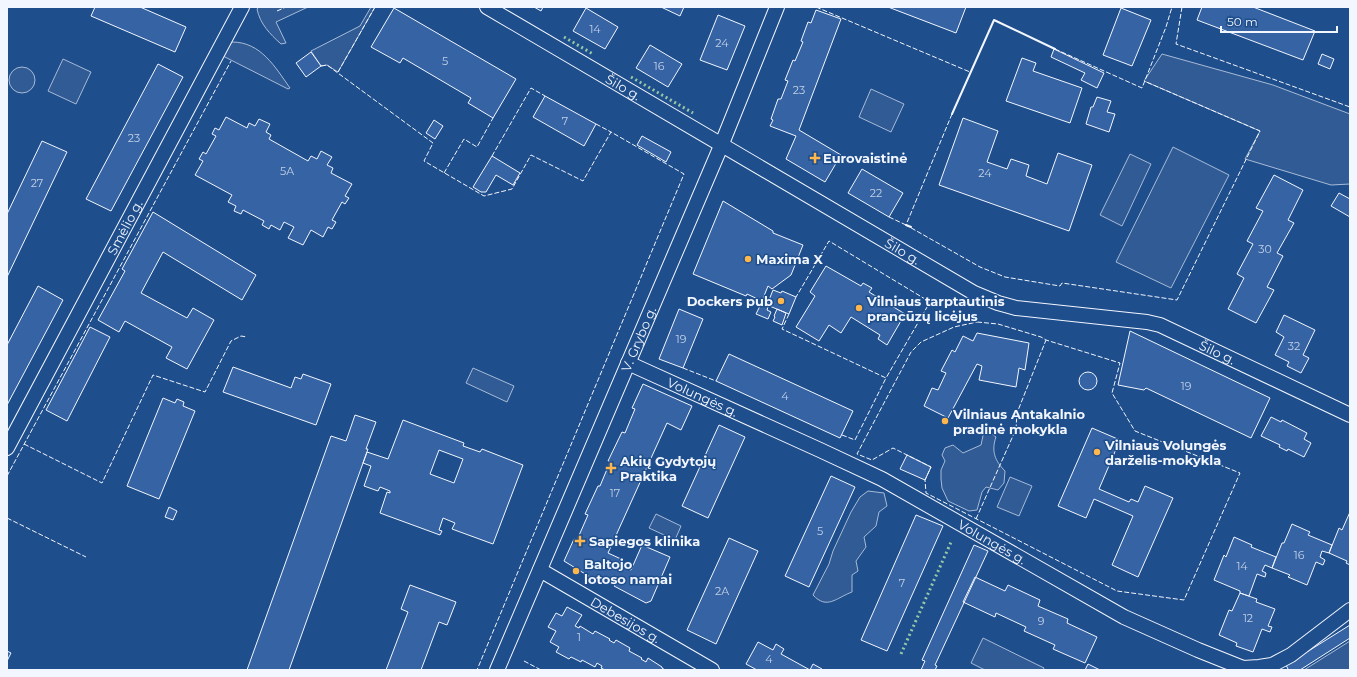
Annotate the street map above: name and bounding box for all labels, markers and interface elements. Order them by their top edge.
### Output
scale bar [1221,8,1337,34]
text: 50 m [1227,14,1258,29]
house number: 14 [589,22,601,36]
house number: 24 [715,36,729,50]
house number: 5 [442,54,448,68]
house number: 16 [654,59,665,73]
street label: Šilo g. [603,70,644,104]
house number: 23 [793,83,805,97]
house number: 7 [562,114,568,128]
house number: 23 [128,131,140,145]
place label: Eurovaistinė [823,150,908,166]
marker: Eurovaistinė [810,153,820,163]
house number: 5A [280,164,294,178]
house number: 24 [978,166,992,180]
house number: 27 [31,176,43,190]
house number: 22 [870,186,882,200]
street label: Smėlio g. [103,197,146,258]
street label: Šilo g. [882,235,923,268]
house number: 30 [1258,242,1272,256]
place label: Maxima X [756,251,823,267]
marker: Maxima X [743,254,753,264]
place label: Dockers pub [687,293,773,309]
place label: Vilniaus tarptautinis prancūzų licėjus [866,293,1005,324]
marker: Dockers pub [776,296,786,306]
marker: Vilniaus tarptautinis prancūzų licėjus [854,303,864,313]
street label: V. Grybo g. [618,304,660,374]
house number: 19 [676,332,687,346]
street label: Šilo g. [1197,337,1238,368]
house number: 32 [1288,339,1300,353]
street label: Volungės g. [665,374,741,420]
house number: 19 [1181,379,1192,393]
house number: 4 [781,389,789,403]
place label: Vilniaus Antakalnio pradinė mokykla [952,406,1085,437]
marker: Vilniaus Antakalnio pradinė mokykla [940,416,950,426]
place label: Vilniaus Volungės darželis-mokykla [1104,437,1227,468]
marker: Vilniaus Volungės darželis-mokykla [1092,447,1102,457]
place label: Akių Gydytojų Praktika [619,453,716,484]
marker: Akių Gydytojų Praktika [605,462,617,474]
house number: 17 [610,486,620,500]
street label: Volungės g. [955,516,1029,568]
house number: 5 [817,524,823,538]
place label: Sapiegos klinika [589,533,700,549]
marker: Sapiegos klinika [574,535,586,547]
house number: 16 [1294,548,1305,562]
place label: Baltojo lotoso namai [584,556,672,587]
house number: 14 [1236,559,1248,573]
marker: Baltojo lotoso namai [571,566,581,576]
house number: 7 [899,576,905,590]
house number: 2A [715,584,729,598]
street label: Debesijos g. [588,593,664,646]
house number: 12 [1243,611,1253,625]
house number: 9 [1038,614,1045,628]
house number: 1 [577,630,581,644]
house number: 4 [765,652,773,666]

